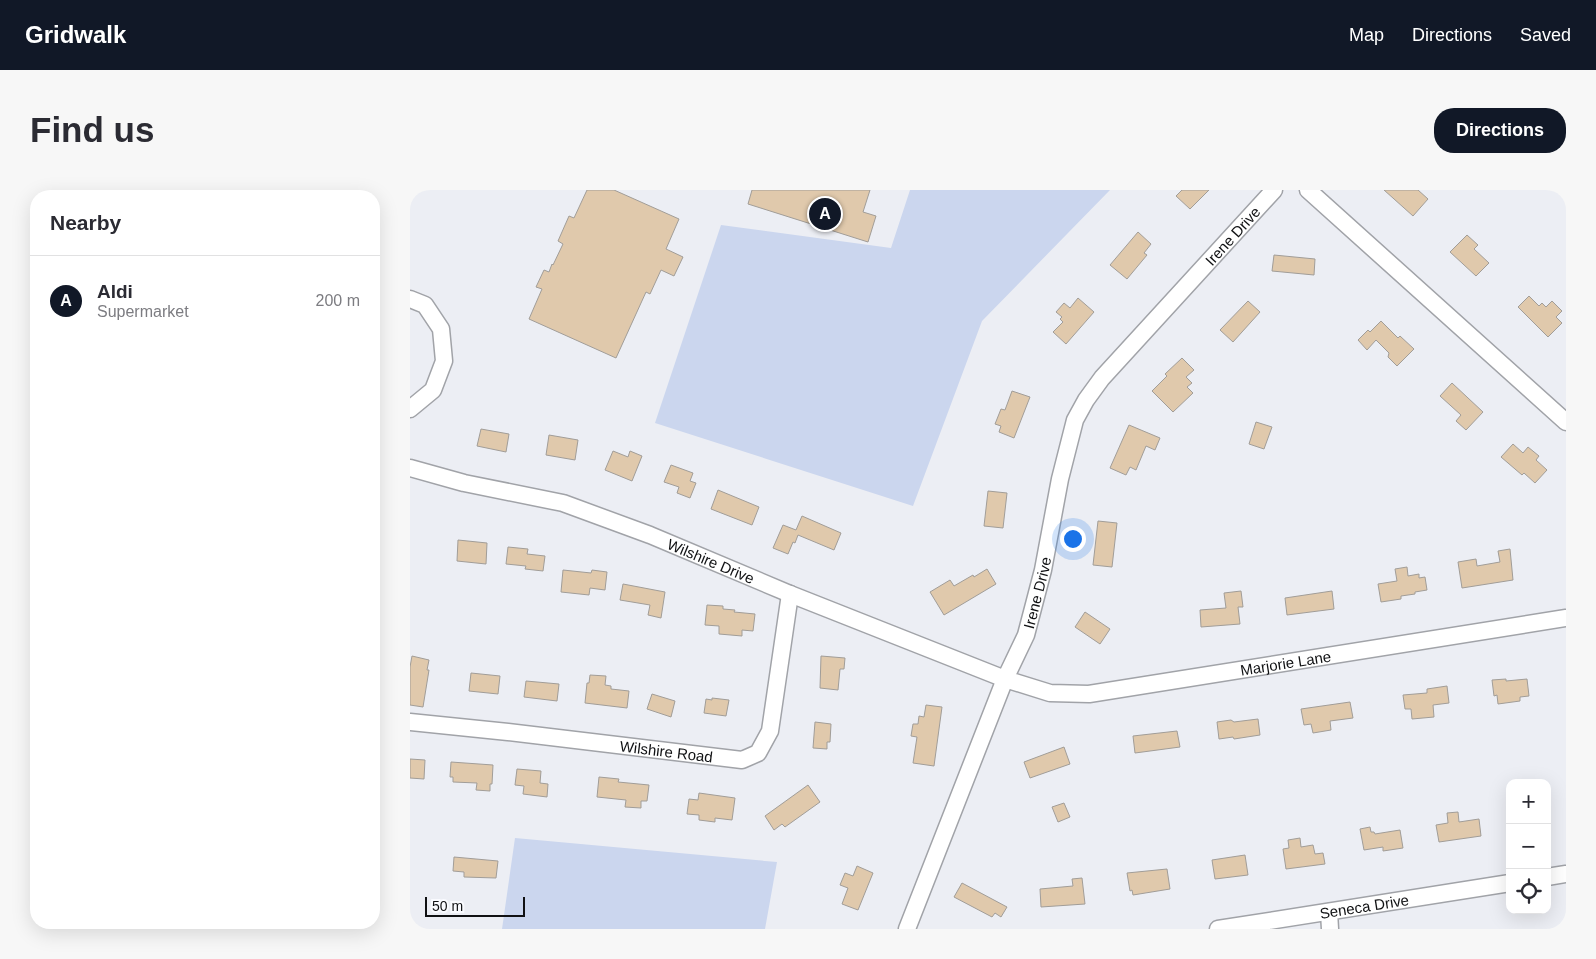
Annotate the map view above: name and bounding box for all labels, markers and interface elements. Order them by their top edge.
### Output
text: Gridwalk [25,21,126,48]
text: Map [1349,25,1384,45]
text: Directions [1412,25,1492,45]
text: Saved [1520,25,1571,45]
button: Directions [1434,108,1566,153]
text: Find us [30,110,154,149]
pin: A [809,195,841,233]
street label: Irene Drive [1201,203,1263,268]
text: Nearby [50,211,121,234]
text: Aldi [97,281,133,302]
text: A [60,292,72,309]
text: 200 m [316,292,360,309]
text: Supermarket [97,303,189,320]
your location [1060,526,1086,552]
street label: Wilshire Drive [665,535,757,587]
street label: Irene Drive [1020,555,1054,630]
street label: Marjorie Lane [1239,647,1332,678]
street label: Wilshire Road [619,737,714,765]
map controls [1506,779,1551,914]
button: + [1506,779,1551,824]
button: − [1506,824,1551,869]
button: locate [1506,869,1551,914]
street label: Seneca Drive [1318,891,1410,921]
scale bar [425,894,525,917]
text: 50 m [432,898,463,914]

